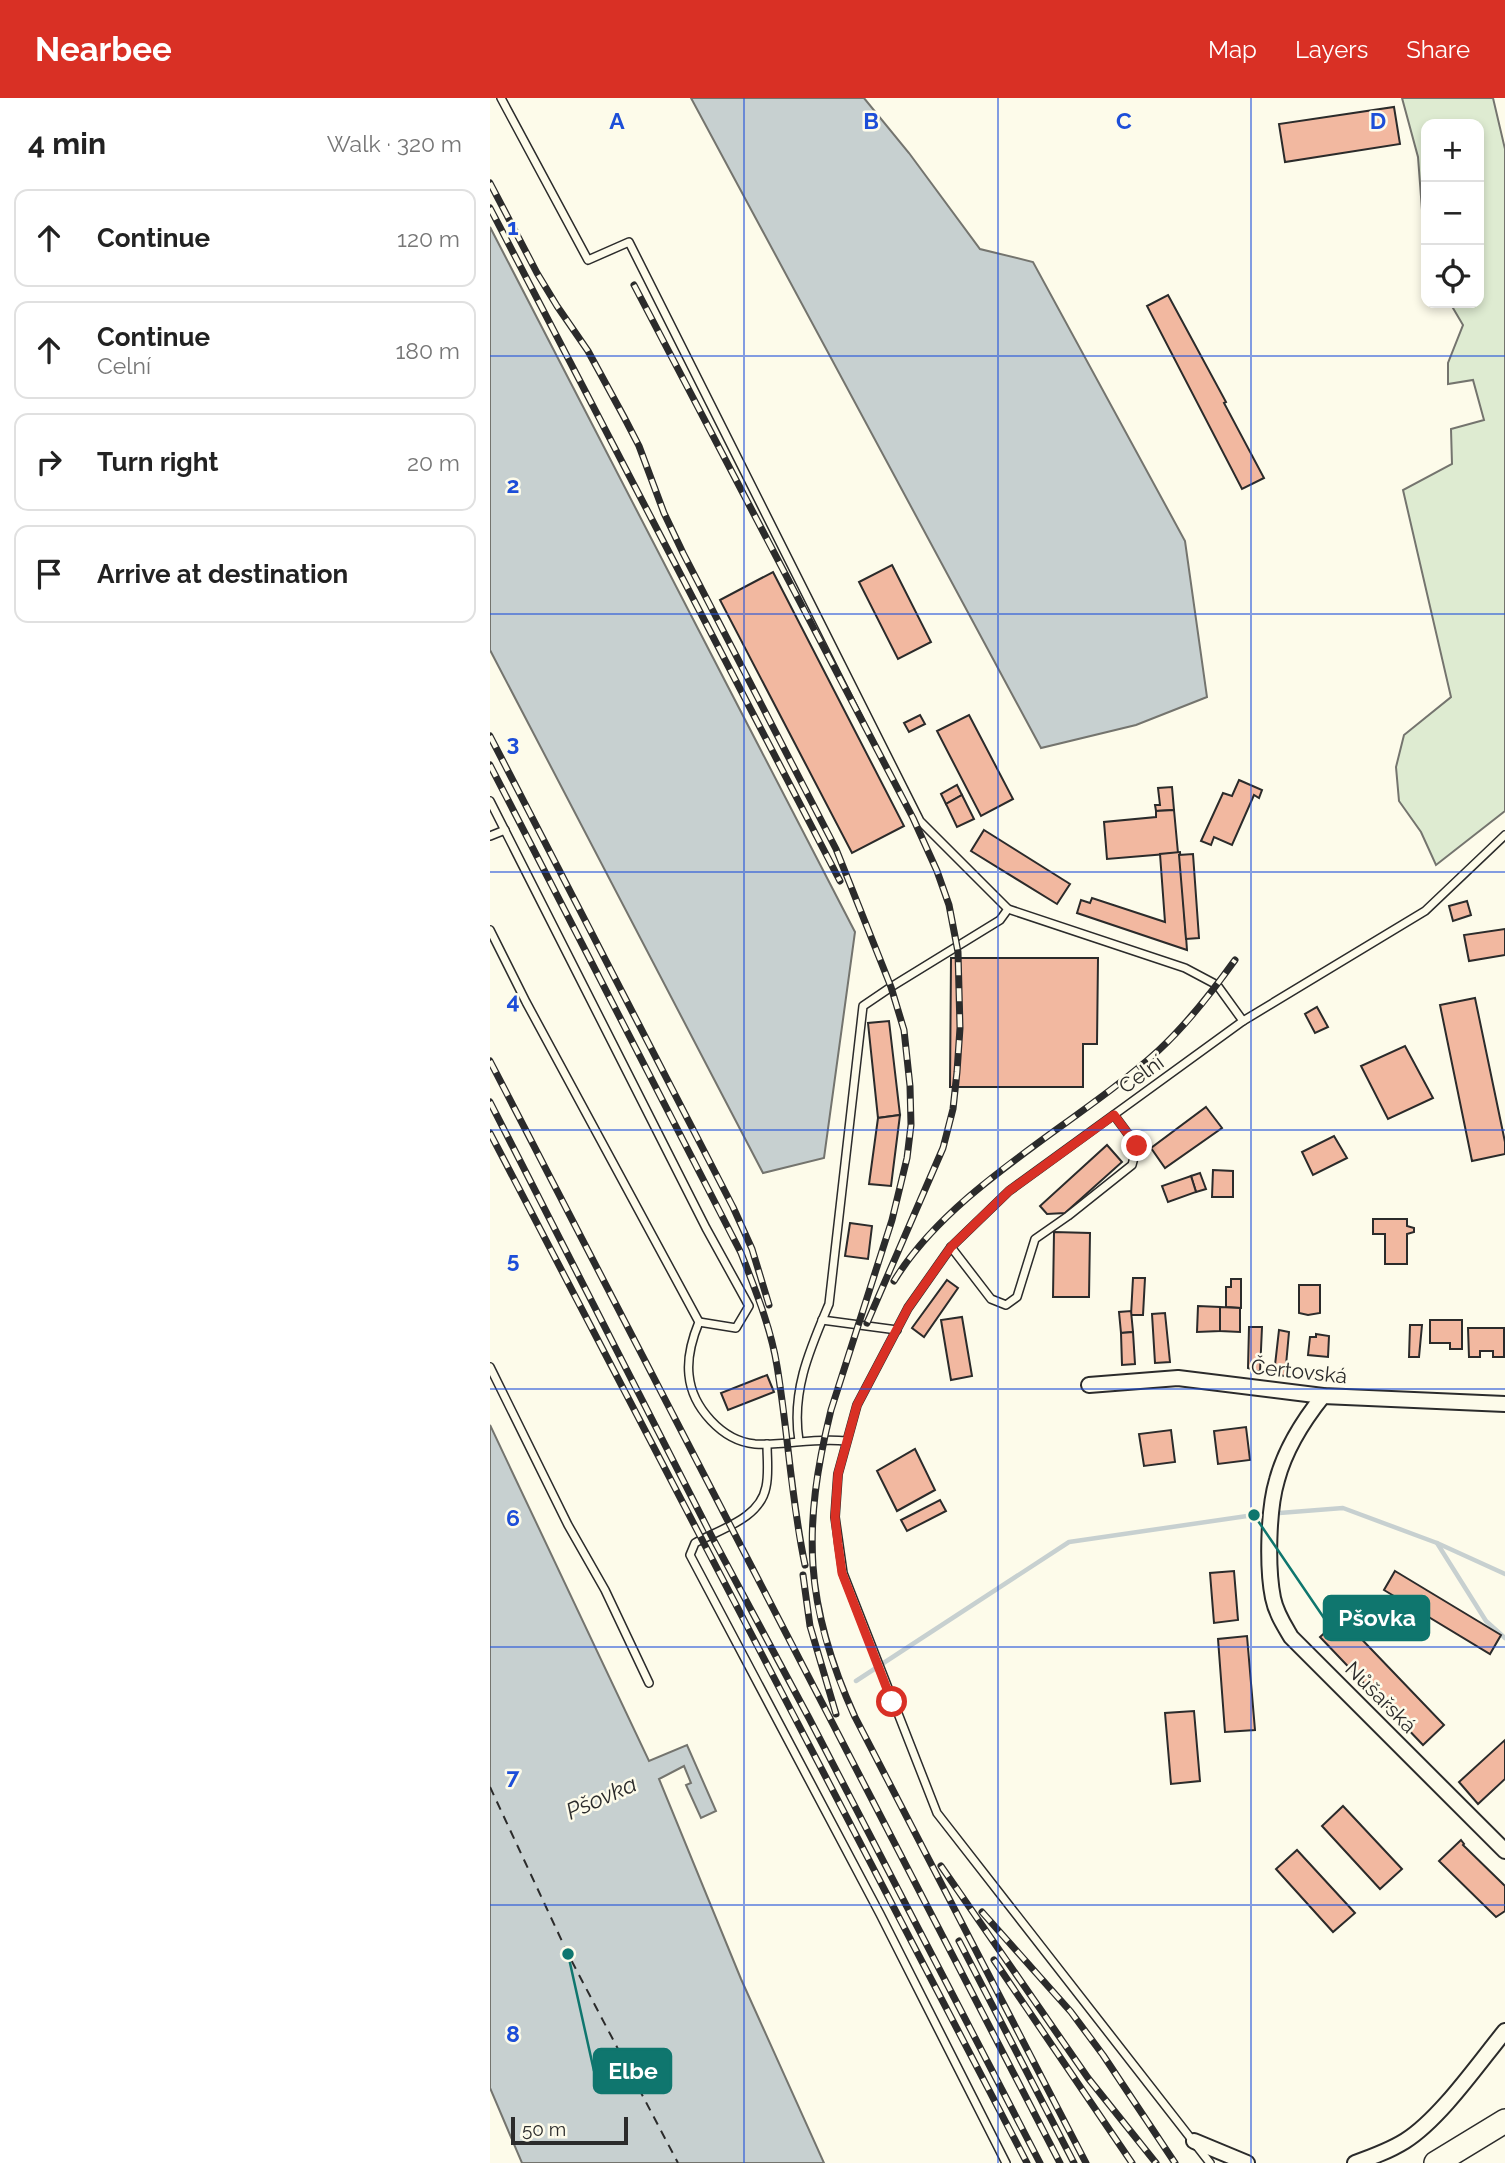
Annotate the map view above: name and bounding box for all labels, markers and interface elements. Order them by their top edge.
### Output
text: Nearbee [35,30,172,69]
text: Map [1208,35,1257,64]
text: Layers [1295,35,1368,64]
text: Share [1406,35,1470,64]
text: A [609,107,625,134]
text: B [863,107,879,134]
text: C [1116,107,1132,134]
text: D [1370,107,1386,134]
map controls [1421,119,1484,308]
button: + [1421,119,1484,182]
text: 4 min [28,126,106,161]
text: Walk · 320 m [327,130,462,157]
button: − [1421,182,1484,245]
text: 1 [507,213,519,240]
icon: ahead [30,219,68,257]
text: Continue [97,223,210,253]
text: 120 m [397,225,460,252]
button: locate [1421,245,1484,308]
text: Continue [97,322,210,352]
icon: ahead [30,331,68,369]
text: 180 m [395,337,460,364]
text: Celní [97,352,151,379]
icon: right [30,443,68,481]
text: Turn right [97,447,218,477]
text: 20 m [407,449,460,476]
text: 2 [507,471,519,498]
icon: arrive [30,555,68,593]
text: Arrive at destination [97,559,348,589]
text: 3 [507,729,519,756]
text: 4 [506,987,520,1014]
street label: Celní [1114,1049,1169,1099]
route end [1121,1130,1152,1161]
text: 5 [507,1246,520,1273]
street label: Čertovská [1250,1354,1348,1388]
text: 6 [506,1504,520,1531]
callout: Pšovka [1324,1596,1429,1640]
text: Pšovka [1338,1604,1416,1631]
street label: Nůšařská [1340,1656,1422,1738]
route start [876,1686,907,1717]
text: 7 [507,1762,520,1789]
water label: Pšovka [561,1769,641,1824]
text: 8 [506,2020,520,2047]
callout: Elbe [594,2049,671,2093]
text: Elbe [608,2057,658,2084]
scale bar [511,2114,628,2146]
text: 50 m [522,2118,566,2140]

